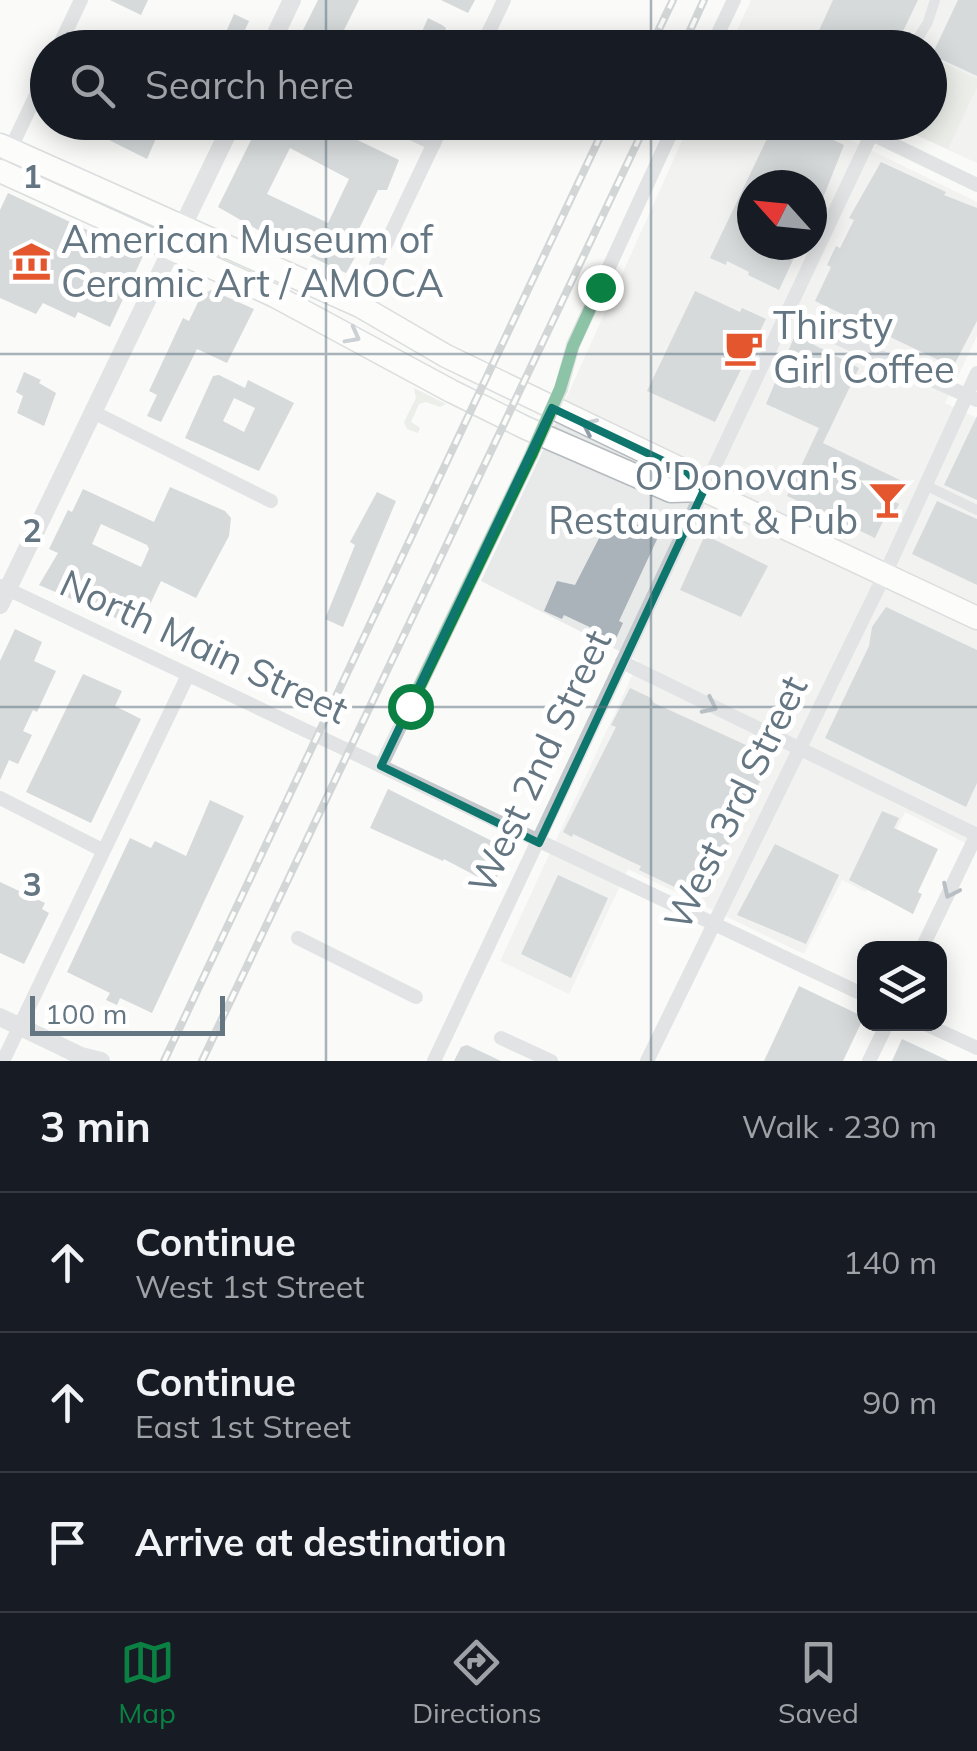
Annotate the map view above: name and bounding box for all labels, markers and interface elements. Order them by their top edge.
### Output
search box [30,30,947,140]
icon: search [65,58,120,113]
text: Search here [145,61,354,109]
text: 1 [22,156,42,196]
north arrow [737,170,827,260]
place label: American Museum of Ceramic Art / AMOCA [61,215,444,307]
museum icon: American Museum of Ceramic Art / AMOCA [10,241,52,283]
route end [578,265,624,311]
place label: Thirsty Girl Coffee [773,301,955,393]
one-way arrow [342,324,360,343]
cafe icon: Thirsty Girl Coffee [722,327,764,369]
one-way arrow [581,418,599,438]
place label: O'Donovan's Restaurant & Pub [548,452,858,544]
bar icon: O'Donovan's Restaurant & Pub [867,478,909,520]
text: 2 [22,510,42,550]
street label: North Main Street [53,558,356,734]
street label: West 2nd Street [457,622,621,901]
street label: West 3rd Street [653,668,817,937]
route start [388,684,434,730]
one-way arrow [699,694,717,713]
text: 3 [22,864,42,904]
one-way arrow [942,881,962,899]
map controls [857,941,947,1031]
button: layers [857,941,947,1031]
scale bar [30,991,225,1036]
text: 100 m [45,996,127,1031]
text: 3 min [40,1100,151,1153]
text: Walk · 230 m [742,1106,937,1146]
text: Continue [135,1218,296,1266]
icon: ahead [40,1235,95,1290]
text: 140 m [843,1242,937,1282]
text: West 1st Street [135,1266,364,1306]
text: Continue [135,1358,296,1406]
icon: ahead [40,1375,95,1430]
text: 90 m [862,1382,937,1422]
text: East 1st Street [135,1406,351,1446]
icon: arrive [40,1515,95,1570]
text: Arrive at destination [135,1518,507,1566]
tab: Map [118,1635,176,1730]
tab: Directions [412,1635,542,1730]
tab: Saved [778,1635,859,1730]

